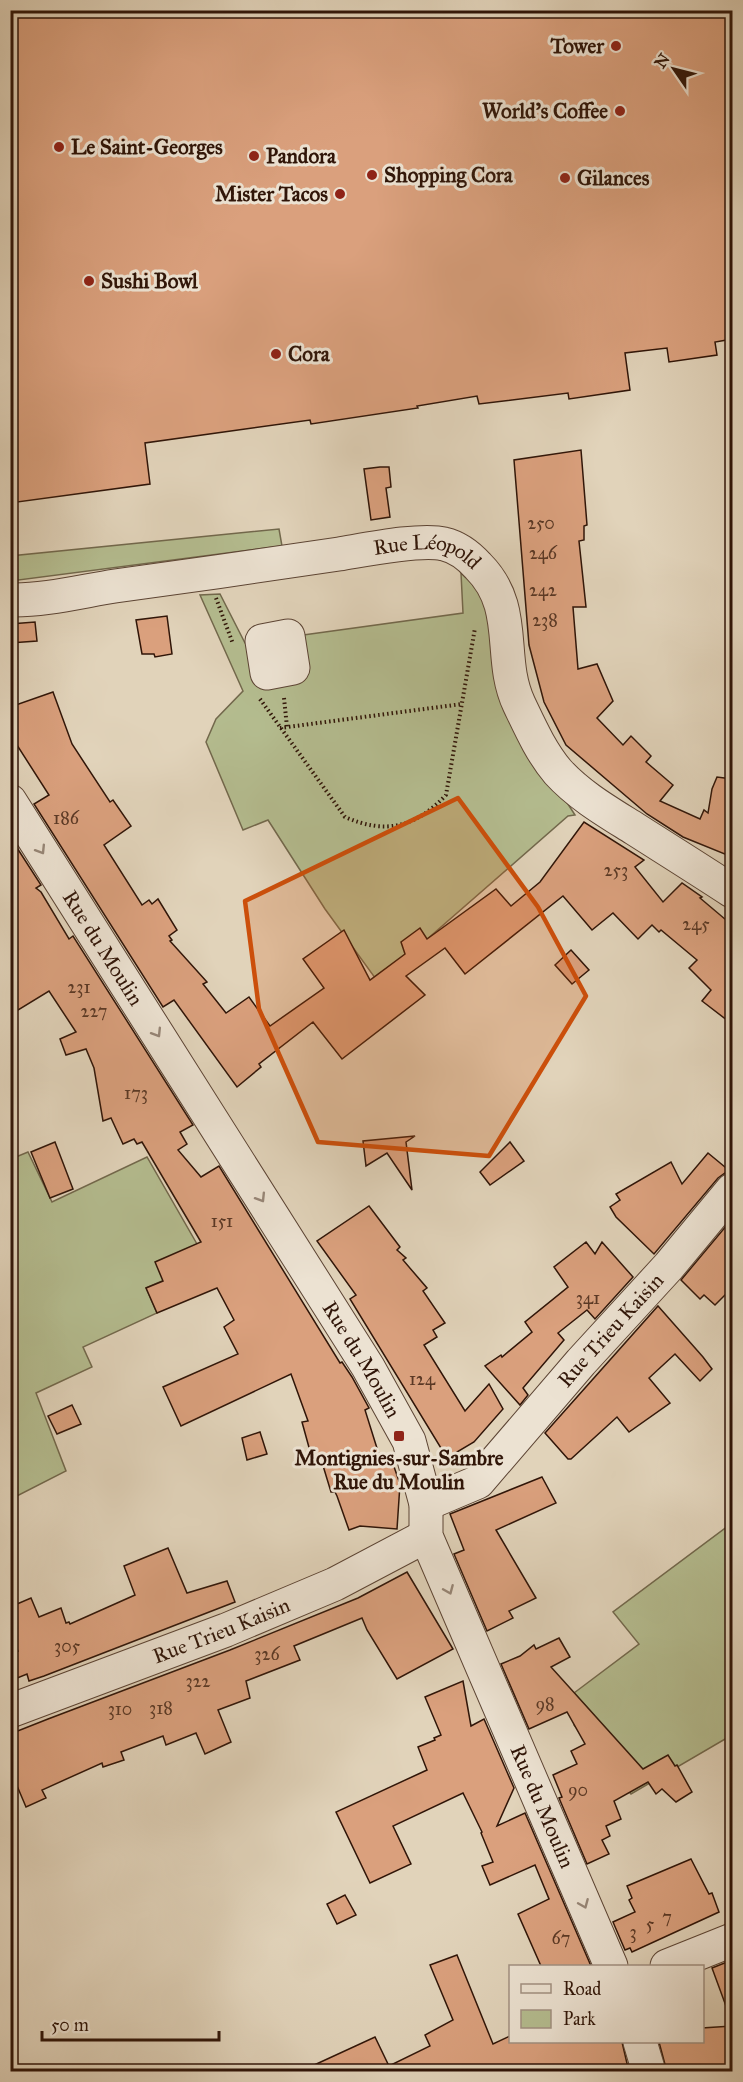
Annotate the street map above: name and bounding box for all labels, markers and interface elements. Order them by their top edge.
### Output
place label: Tower [550,33,605,59]
marker: Tower [609,39,623,53]
north arrow [644,39,704,99]
text: N [650,49,674,72]
place label: World's Coffee [482,98,608,124]
marker: World's Coffee [613,104,627,118]
place label: Le Saint-Georges [71,134,223,160]
marker: Le Saint-Georges [52,140,66,154]
place label: Pandora [266,143,337,169]
marker: Pandora [247,149,261,163]
place label: Shopping Cora [384,162,514,188]
place label: Gilances [577,165,650,191]
marker: Shopping Cora [365,168,379,182]
marker: Gilances [558,171,572,185]
place label: Mister Tacos [215,181,328,207]
marker: Mister Tacos [333,187,347,201]
place label: Sushi Bowl [101,268,199,294]
marker: Sushi Bowl [82,274,96,288]
place label: Cora [288,341,331,367]
marker: Cora [269,347,283,361]
house number: 250 [527,512,555,534]
street label: Rue Léopold [371,529,487,575]
house number: 246 [529,542,558,564]
house number: 242 [529,579,557,601]
house number: 238 [532,609,558,631]
house number: 186 [53,807,80,829]
one-way arrow [34,844,46,854]
house number: 253 [604,859,628,881]
street label: Rue du Moulin [57,886,149,1011]
house number: 245 [682,913,710,935]
house number: 231 [67,976,91,998]
house number: 227 [81,1000,107,1022]
one-way arrow [150,1026,161,1037]
house number: 173 [124,1082,148,1104]
one-way arrow [254,1191,265,1202]
house number: 151 [211,1210,233,1232]
street label: Rue Trieu Kaisin [552,1268,669,1393]
house number: 341 [576,1287,600,1309]
street label: Rue du Moulin [317,1296,407,1422]
house number: 124 [409,1368,436,1390]
marker: Montignies-sur-Sambre Rue du Moulin [392,1429,406,1443]
place label: Montignies-sur-Sambre Rue du Moulin [295,1445,504,1495]
one-way arrow [442,1583,454,1594]
street label: Rue Trieu Kaisin [149,1592,294,1669]
house number: 305 [54,1635,81,1657]
house number: 326 [254,1643,280,1665]
house number: 322 [186,1670,211,1692]
house number: 98 [535,1693,555,1715]
house number: 318 [149,1697,173,1719]
house number: 310 [108,1698,132,1720]
street label: Rue du Moulin [504,1741,580,1872]
house number: 90 [568,1779,588,1801]
one-way arrow [577,1897,589,1908]
house number: 7 [662,1906,672,1928]
house number: 5 [646,1913,655,1935]
house number: 3 [629,1921,637,1943]
house number: 67 [552,1927,570,1949]
legend [509,1965,704,2043]
text: Road [563,1978,601,2000]
scale bar [42,2004,219,2042]
text: Park [563,2008,596,2030]
text: 50 m [51,2014,89,2036]

